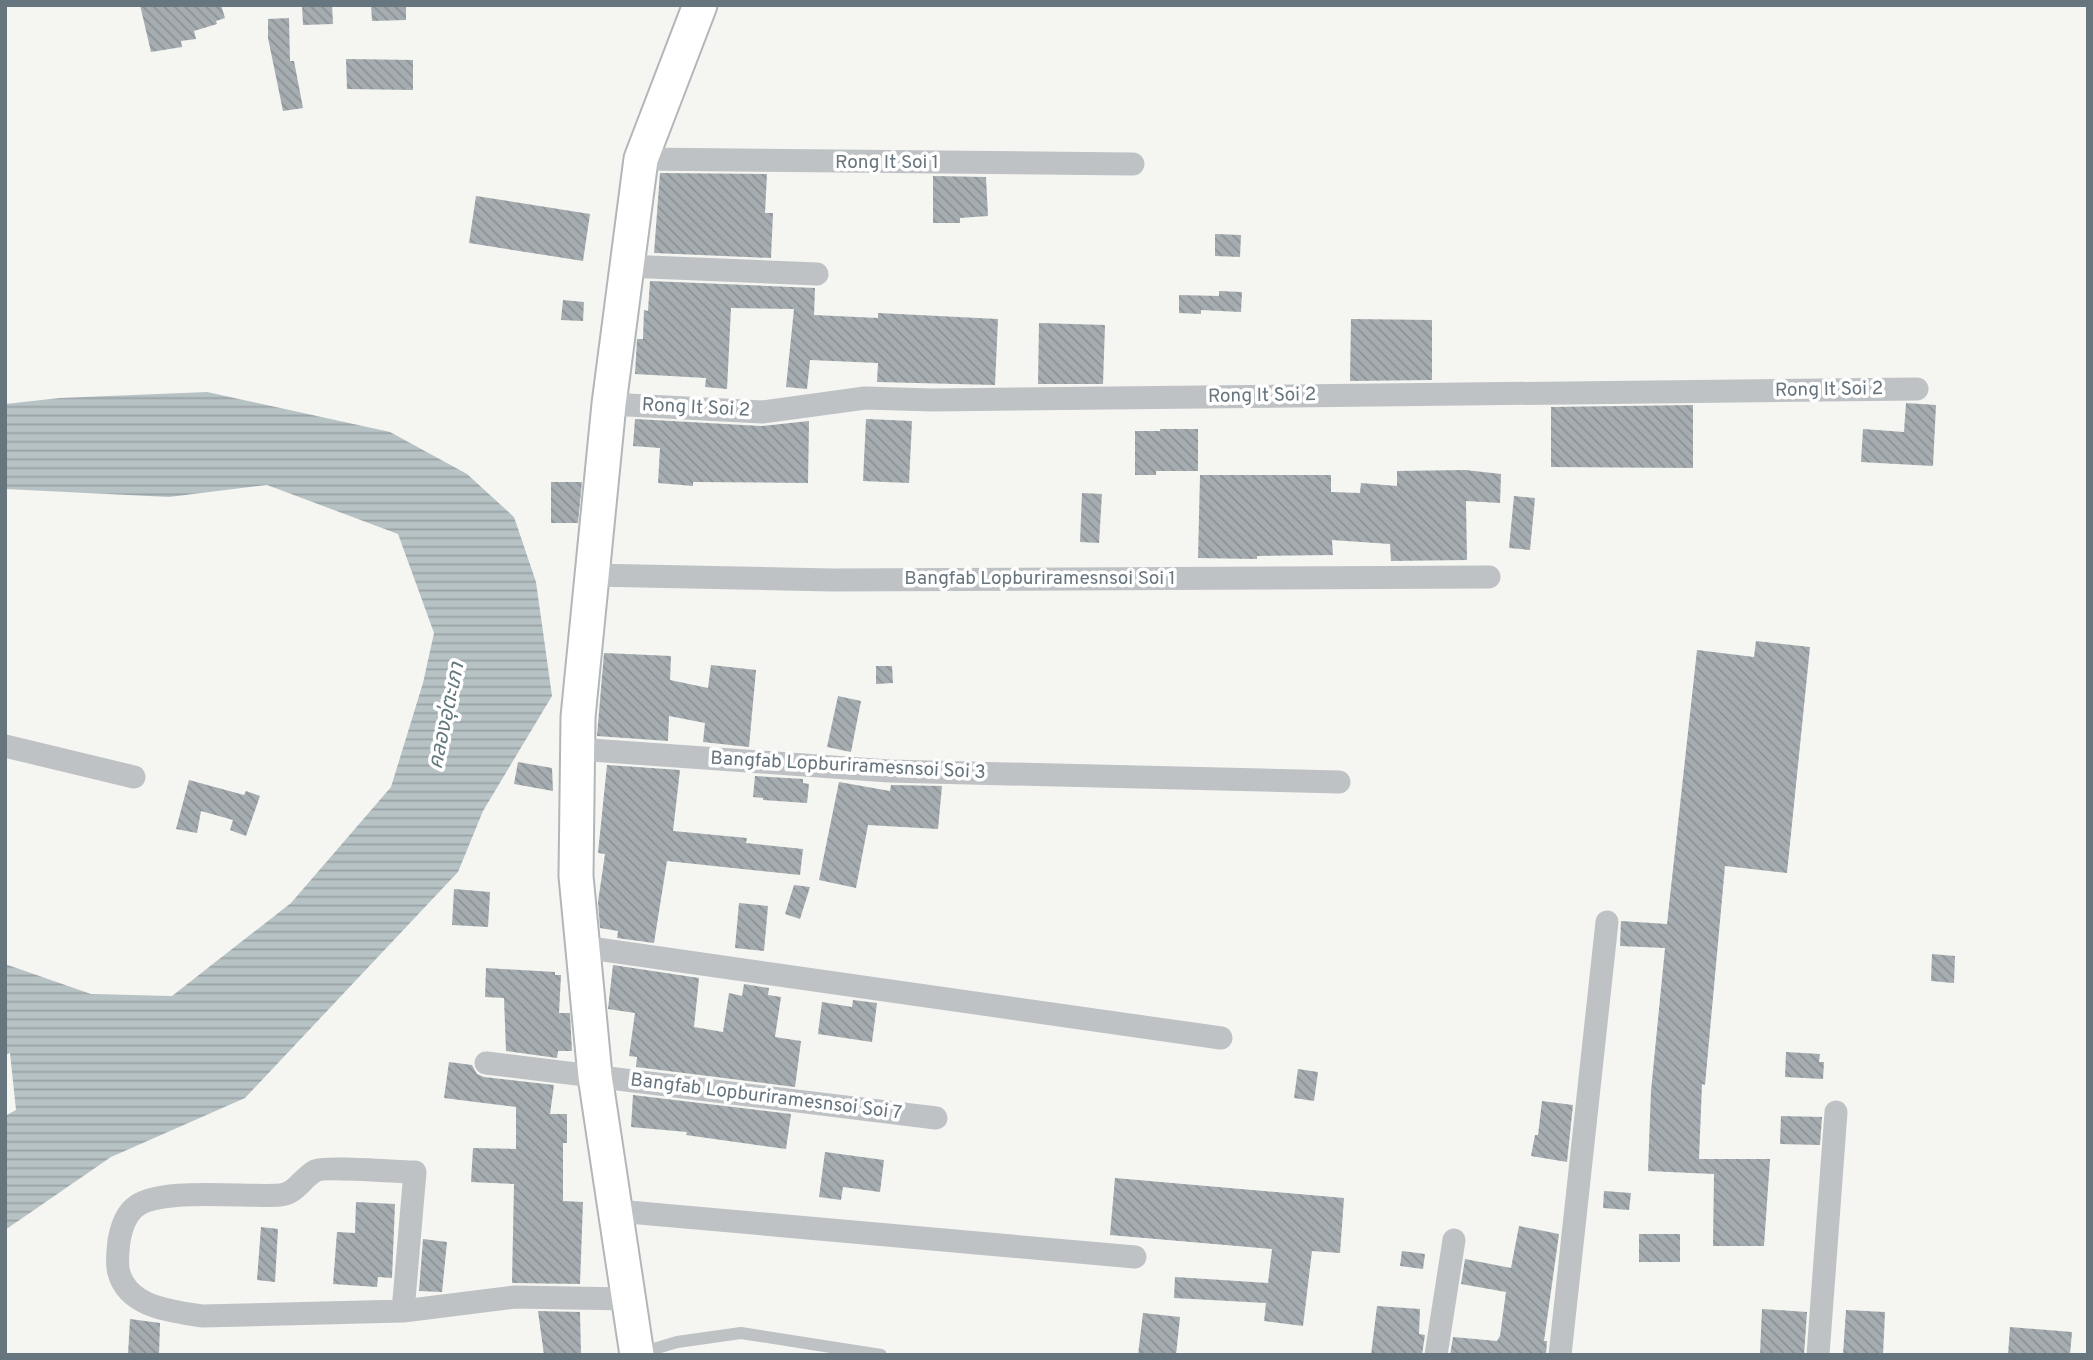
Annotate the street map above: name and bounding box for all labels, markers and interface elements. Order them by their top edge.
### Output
street label: Rong It Soi 1 [835,151,939,175]
street label: Rong It Soi 2 [1775,377,1883,403]
street label: Rong It Soi 2 [1208,383,1316,409]
street label: Rong It Soi 2 [641,393,751,423]
street label: Bangfab Lopburiramesnsoi Soi 1 [904,567,1176,591]
water label: คลองอุ่ตะเภา [423,659,472,772]
street label: Bangfab Lopburiramesnsoi Soi 3 [710,747,986,785]
street label: Bangfab Lopburiramesnsoi Soi 7 [629,1068,903,1126]

